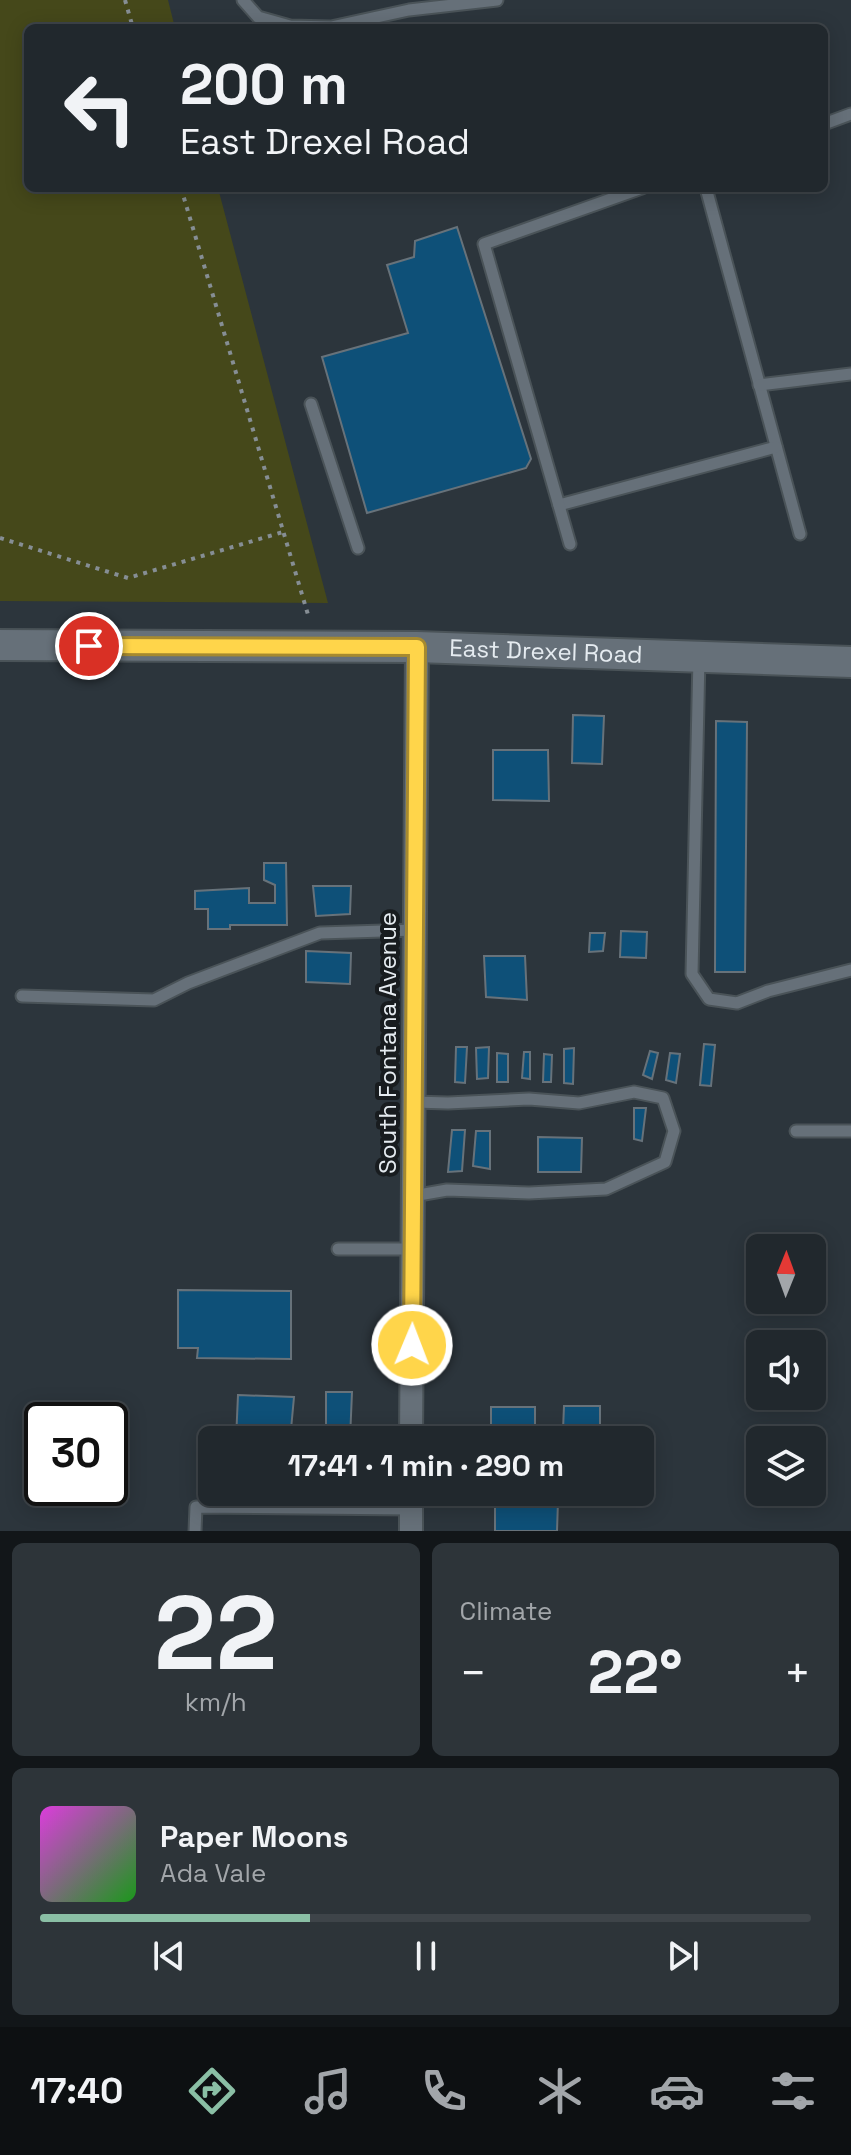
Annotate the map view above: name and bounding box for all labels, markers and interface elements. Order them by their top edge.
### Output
text: 200 m [180,49,348,120]
icon: left [48,56,152,160]
text: East Drexel Road [180,119,470,165]
pin [55,612,123,680]
icon: arrive [67,624,111,668]
street label: East Drexel Road [449,632,643,670]
street label: South Fontana Avenue [372,912,403,1174]
north arrow [746,1234,826,1314]
map controls [746,1234,826,1506]
position arrow [370,1303,454,1387]
button: sound [746,1330,826,1410]
speed limit sign: 30 [24,1402,128,1506]
button: layers [746,1426,826,1506]
text: 17:41 · 1 min · 290 m [288,1446,564,1485]
text: 22 [154,1567,278,1699]
text: Climate [460,1594,552,1628]
text: 22° [588,1634,683,1711]
text: − [460,1645,487,1701]
text: + [784,1645,811,1701]
text: km/h [185,1685,247,1719]
text: Paper Moons [160,1817,349,1856]
text: Ada Vale [160,1856,266,1890]
icon: previous [147,1934,191,1978]
icon: pause [404,1934,448,1978]
icon: next [661,1934,705,1978]
icon: directions [184,2063,240,2119]
icon: music [300,2063,356,2119]
icon: phone [416,2063,472,2119]
icon: climate [532,2063,588,2119]
icon: car [649,2063,705,2119]
icon: filters [765,2063,821,2119]
text: 17:40 [30,2068,123,2114]

